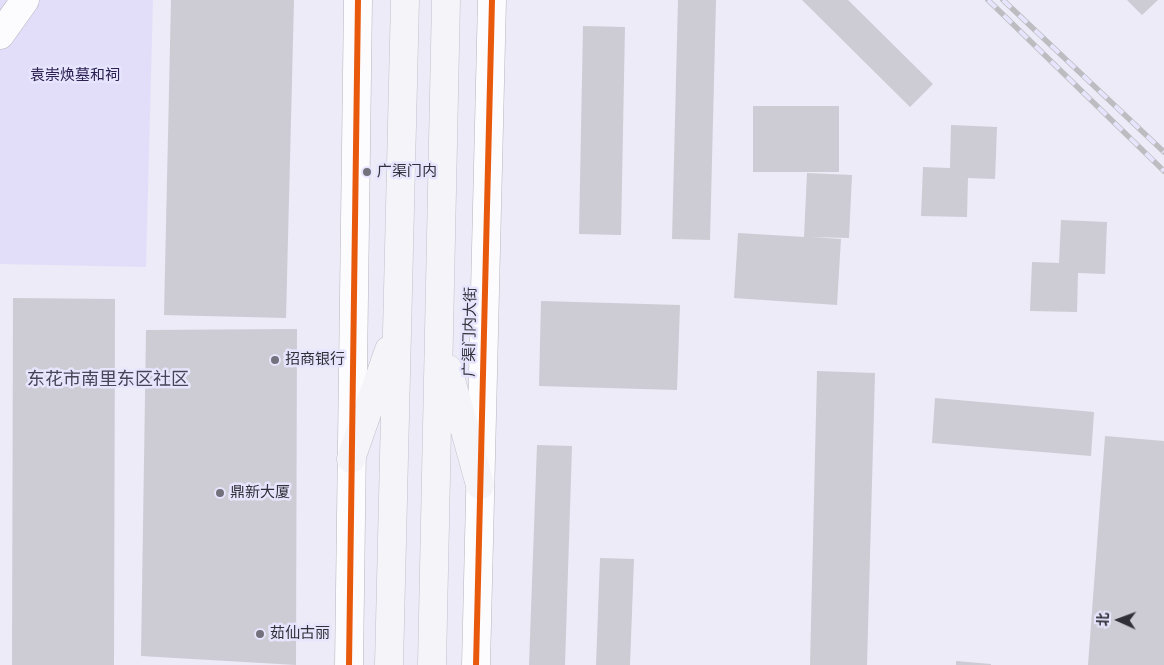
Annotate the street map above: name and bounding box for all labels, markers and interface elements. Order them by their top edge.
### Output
park label: 袁崇焕墓和祠 [30,67,120,85]
place label: 广渠门内 [377,163,437,181]
marker: 广渠门内 [361,166,373,178]
street label: 广渠门内大街 [461,287,481,377]
place label: 招商银行 [285,351,345,369]
marker: 招商银行 [269,354,281,366]
district label: 东花市南里东区社区 [27,370,189,392]
place label: 鼎新大厦 [230,484,290,502]
marker: 鼎新大厦 [214,487,226,499]
north arrow [1094,595,1144,645]
text: 北 [1094,612,1113,627]
place label: 茹仙古丽 [270,625,330,643]
marker: 茹仙古丽 [254,628,266,640]

